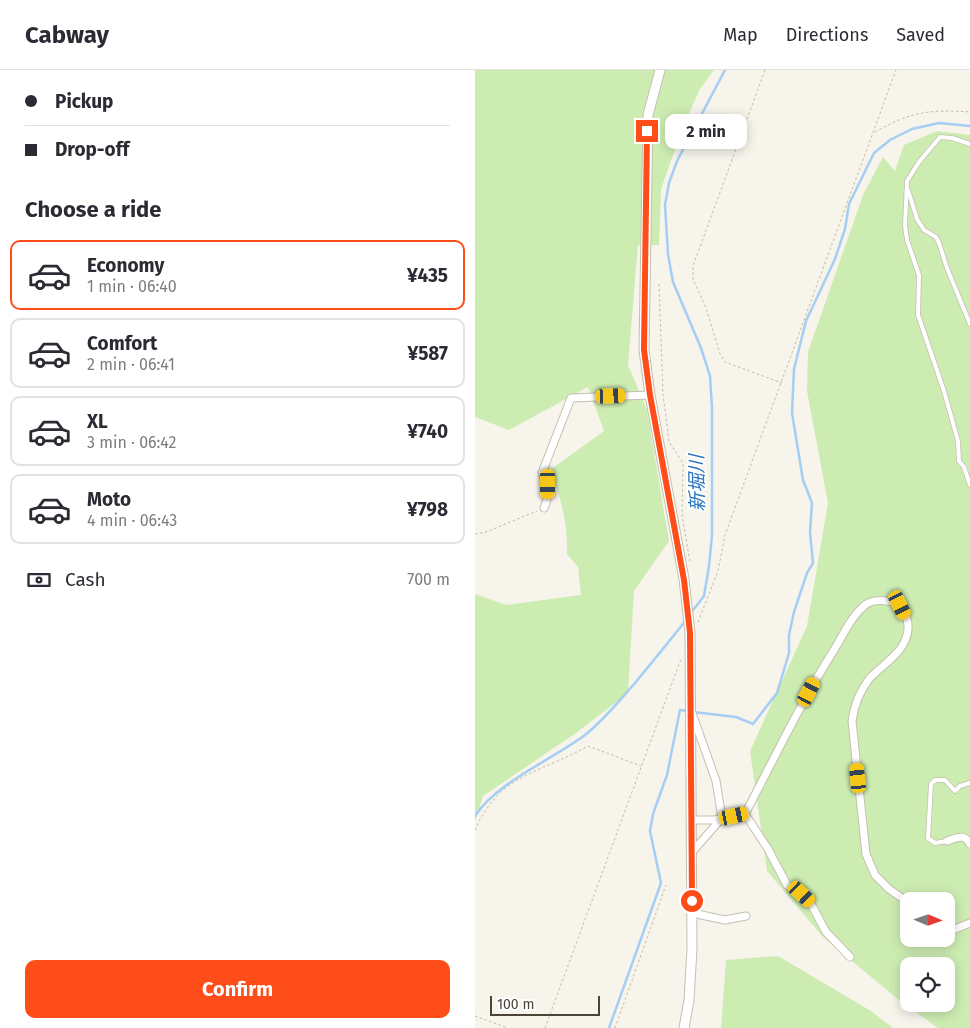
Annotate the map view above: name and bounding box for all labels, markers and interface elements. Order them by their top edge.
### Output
text: Cabway [25,21,109,49]
text: Map [723,24,758,46]
text: Directions [786,24,868,46]
text: Saved [896,24,945,46]
text: Pickup [55,90,113,113]
callout: 2 min [665,114,747,148]
route end [636,120,658,142]
text: 2 min [686,122,726,141]
text: Drop-off [55,138,129,161]
text: Choose a ride [25,196,161,223]
icon: car [27,253,72,298]
text: Economy [87,254,164,277]
text: ¥435 [407,264,448,287]
text: 1 min · 06:40 [87,277,177,296]
icon: car [27,331,72,376]
text: Comfort [87,332,157,355]
text: ¥587 [408,342,448,365]
text: 2 min · 06:41 [87,355,175,374]
car [595,388,626,404]
icon: car [27,409,72,454]
text: XL [87,410,108,433]
text: ¥740 [407,420,448,443]
text: 3 min · 06:42 [87,433,176,452]
water label: 新堀川 [685,452,709,512]
car [540,469,555,499]
icon: car [27,487,72,532]
text: Moto [87,488,131,511]
text: ¥798 [407,498,448,521]
text: 4 min · 06:43 [87,511,177,530]
icon: cash [25,566,53,594]
text: Cash [65,568,106,591]
text: 700 m [407,570,450,589]
car [886,588,913,622]
car [795,675,822,709]
car [848,762,867,794]
car [717,806,750,826]
car [785,878,818,910]
route start [681,890,703,912]
north arrow [900,892,955,948]
map controls [900,892,955,1012]
button: locate [900,957,955,1012]
button: Confirm [25,960,450,1018]
scale bar [490,993,600,1016]
text: 100 m [497,996,534,1013]

